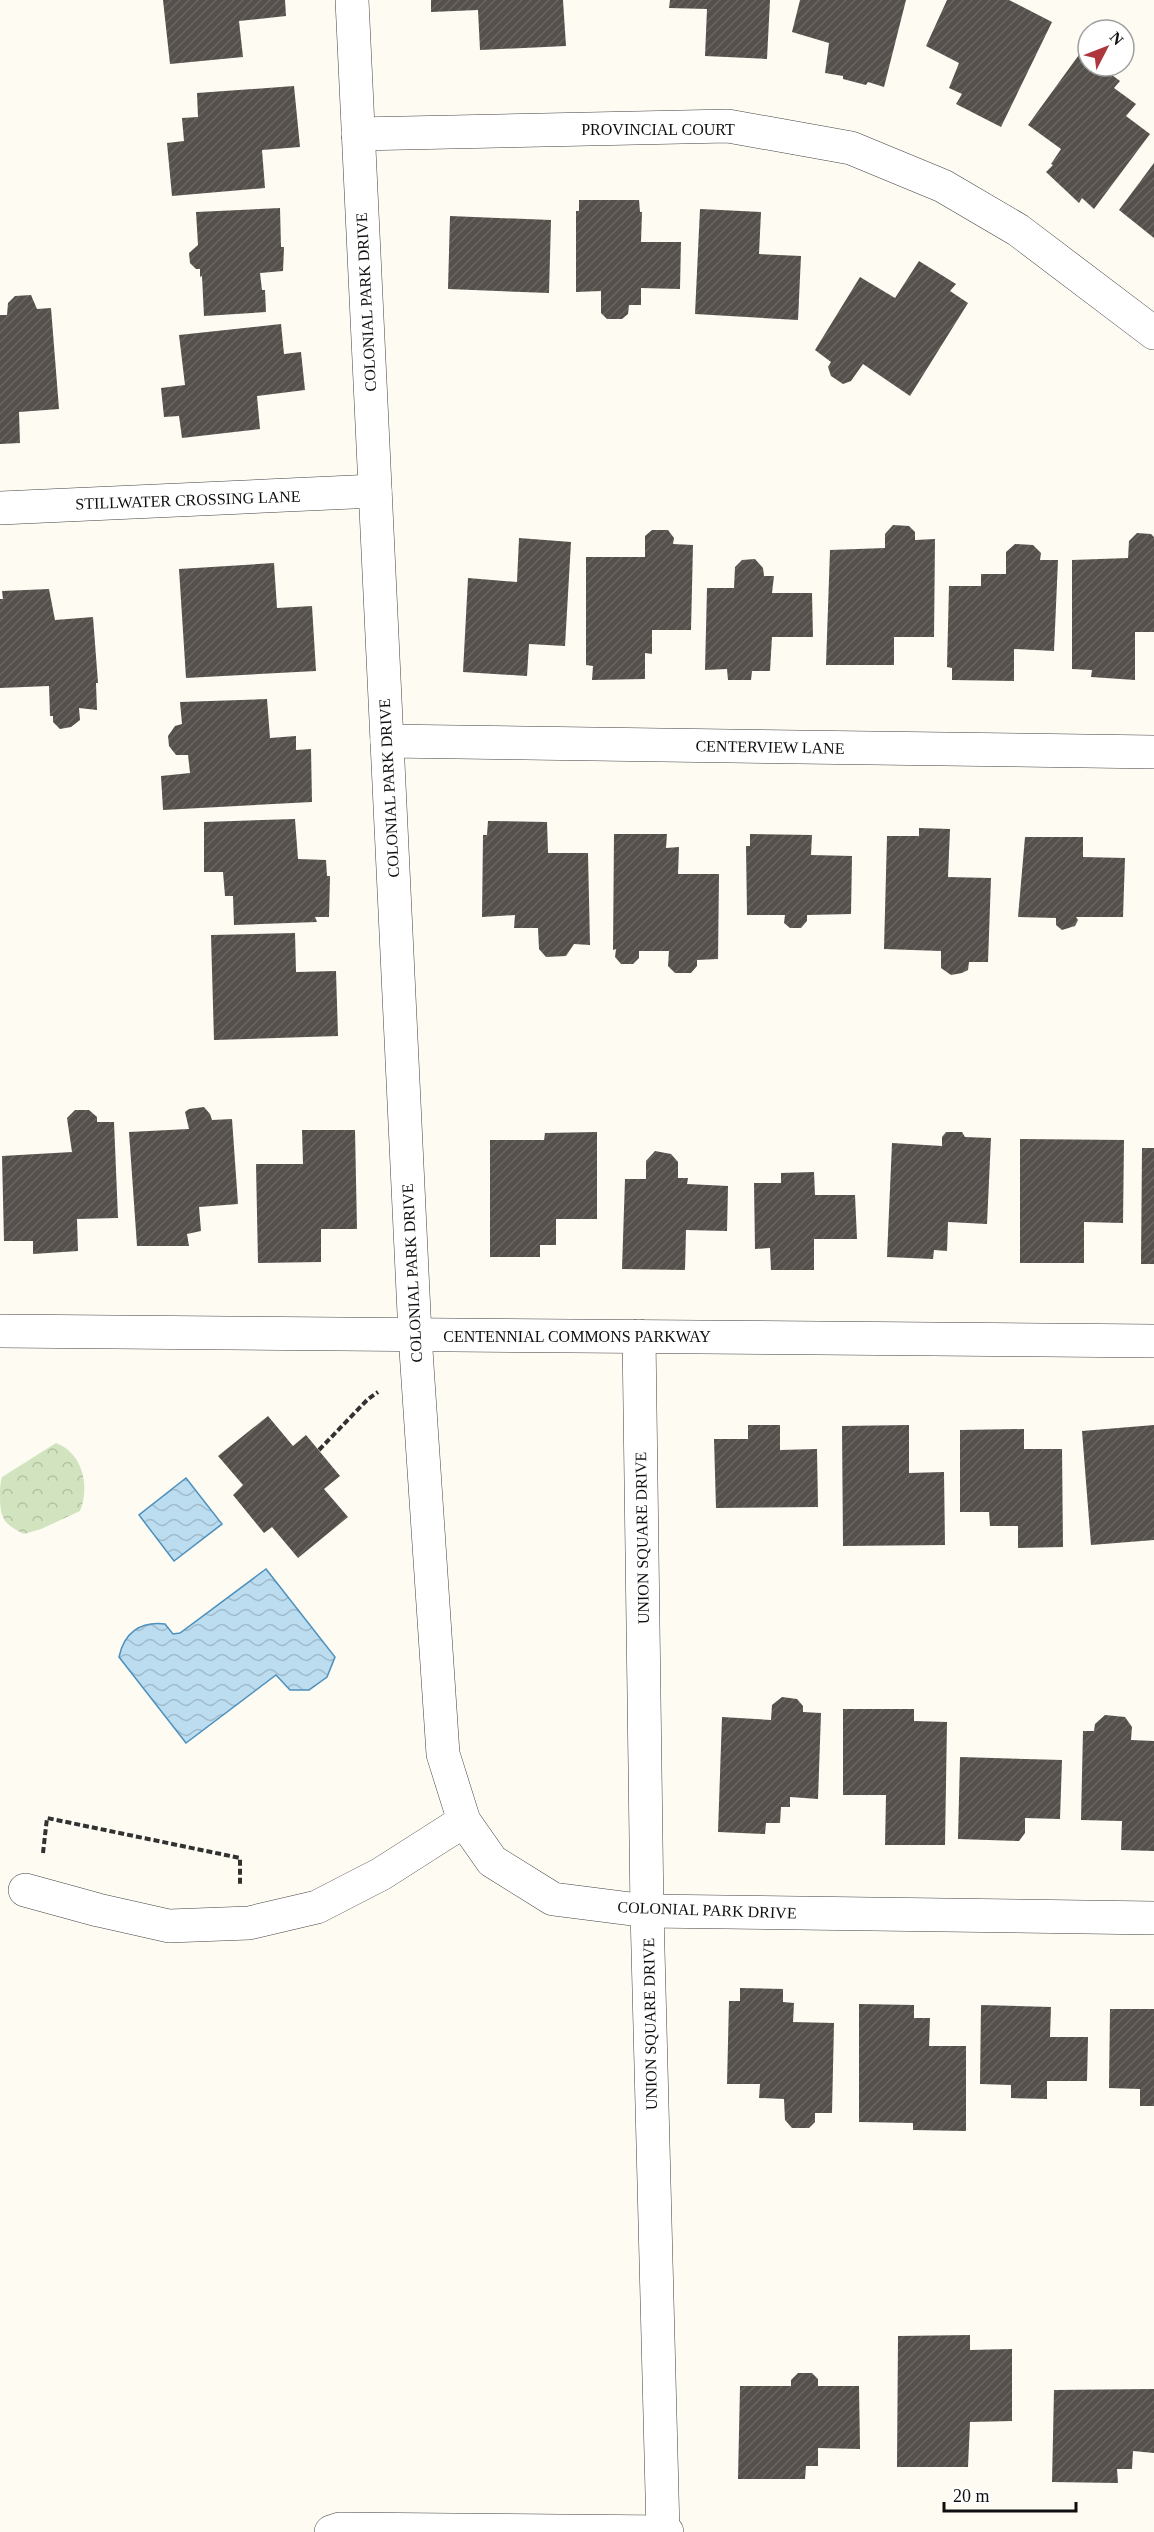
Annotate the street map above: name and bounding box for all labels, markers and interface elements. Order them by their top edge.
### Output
north arrow [1076,18,1136,78]
text: N [1107,28,1127,49]
street label: PROVINCIAL COURT [581,121,735,138]
street label: COLONIAL PARK DRIVE [353,212,379,392]
street label: STILLWATER CROSSING LANE [75,488,301,512]
street label: COLONIAL PARK DRIVE [376,698,402,878]
street label: CENTERVIEW LANE [695,737,845,757]
street label: COLONIAL PARK DRIVE [399,1183,425,1363]
street label: CENTENNIAL COMMONS PARKWAY [443,1328,711,1345]
street label: UNION SQUARE DRIVE [632,1452,652,1624]
street label: COLONIAL PARK DRIVE [617,1898,797,1922]
street label: UNION SQUARE DRIVE [640,1938,660,2110]
scale bar [944,2475,1076,2513]
text: 20 m [953,2486,990,2506]

